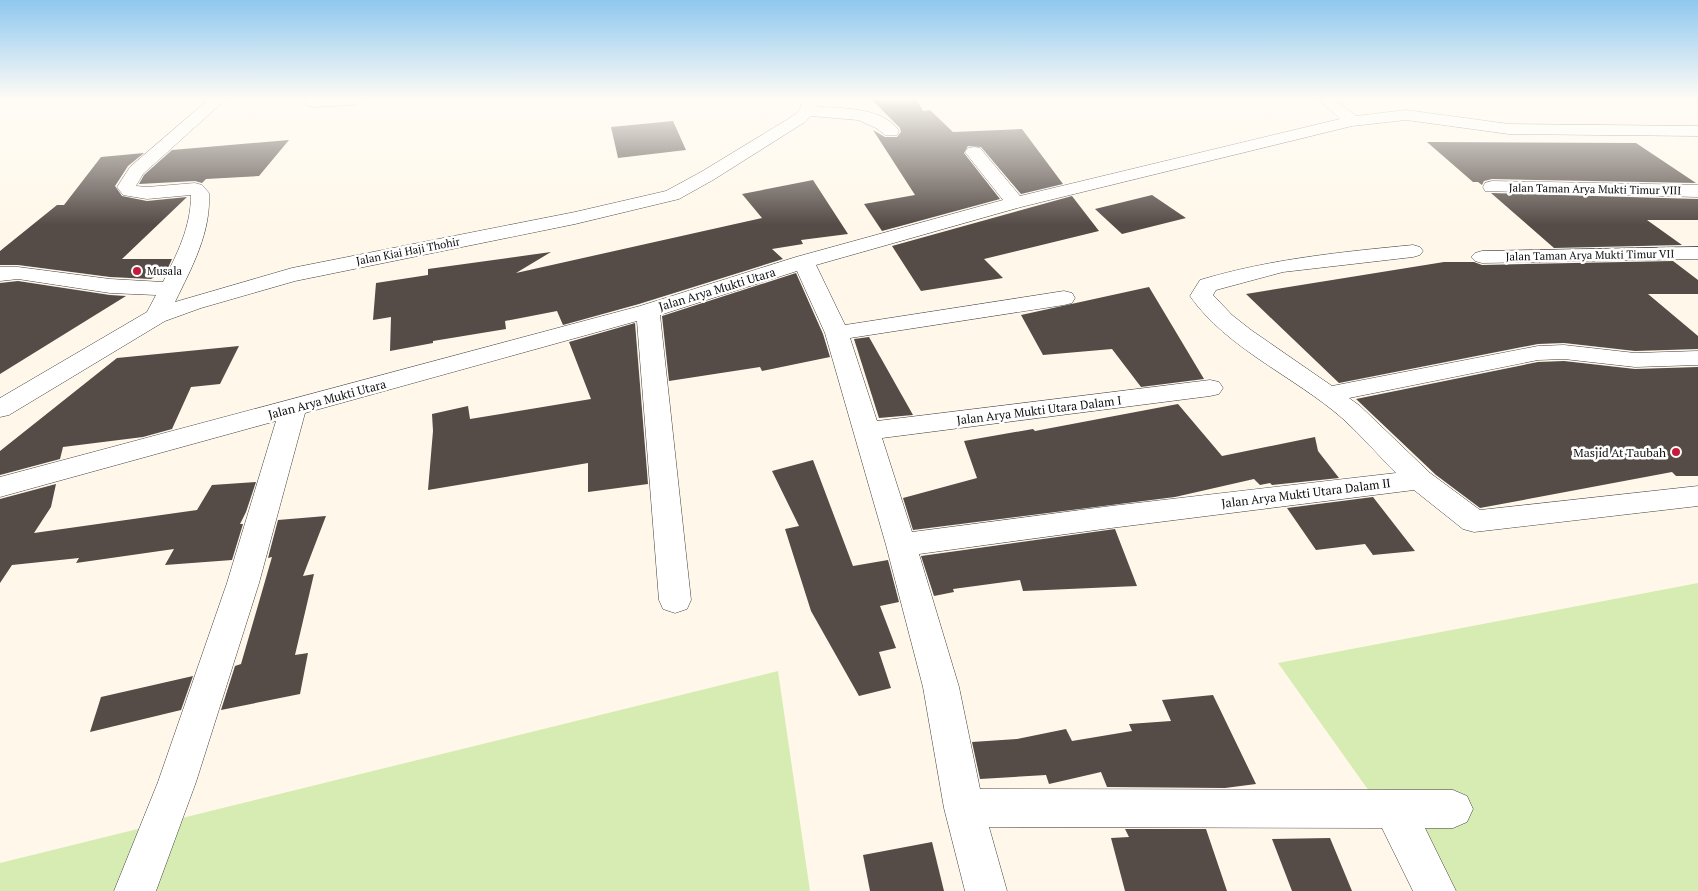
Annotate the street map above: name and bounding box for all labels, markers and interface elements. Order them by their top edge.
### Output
street label: Jalan Taman Arya Mukti Timur VIII [1509,180,1681,198]
street label: Jalan Kiai Haji Thohir [355,234,462,268]
street label: Jalan Taman Arya Mukti Timur VII [1506,247,1675,263]
place label: Musala [147,264,182,278]
street label: Jalan Arya Mukti Utara [657,264,777,314]
marker: Musala [131,265,143,277]
street label: Jalan Arya Mukti Utara [266,376,388,422]
street label: Jalan Arya Mukti Utara Dalam I [956,392,1122,428]
place label: Masjid At Taubah [1573,445,1666,460]
marker: Masjid At Taubah [1670,446,1682,458]
street label: Jalan Arya Mukti Utara Dalam II [1221,475,1391,511]

